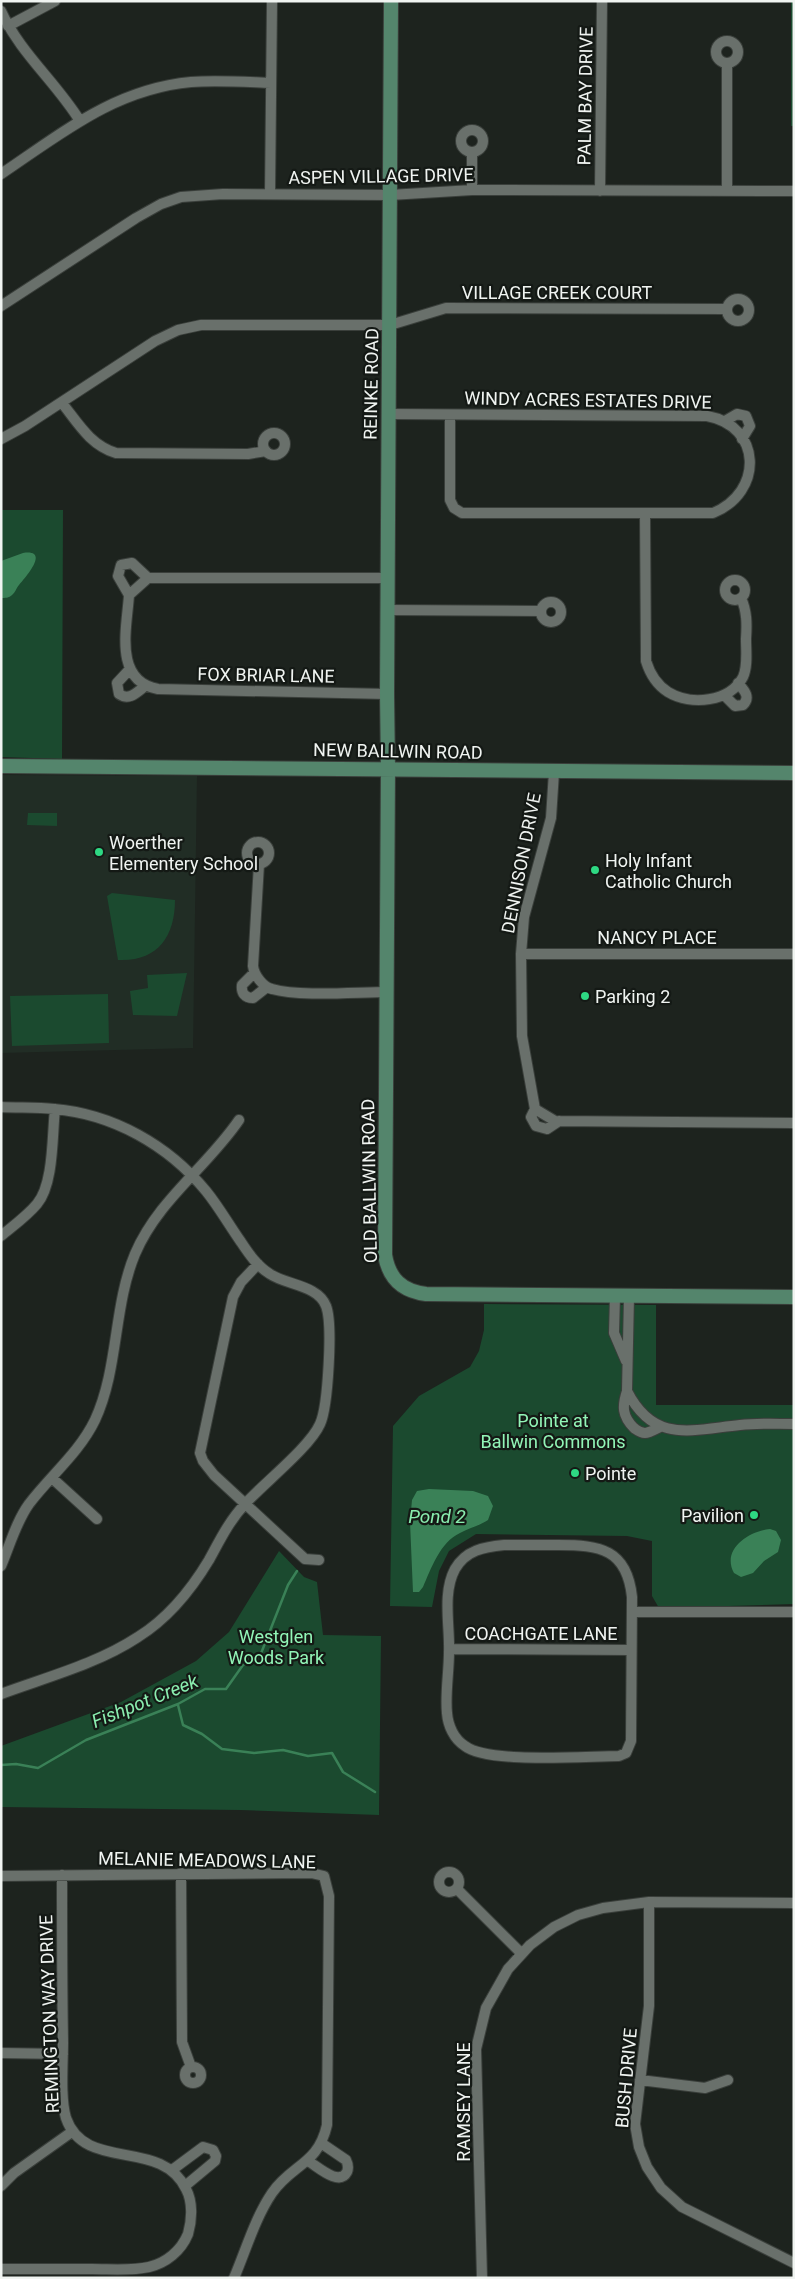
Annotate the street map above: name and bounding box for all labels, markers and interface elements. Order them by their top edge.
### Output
street label: PALM BAY DRIVE [573,26,597,166]
street label: ASPEN VILLAGE DRIVE [288,164,474,188]
street label: VILLAGE CREEK COURT [462,282,652,303]
street label: REINKE ROAD [360,328,382,440]
street label: WINDY ACRES ESTATES DRIVE [464,387,712,413]
street label: FOX BRIAR LANE [197,663,335,687]
street label: NEW BALLWIN ROAD [313,739,483,763]
street label: DENNISON DRIVE [497,791,545,935]
place label: Woerther Elementery School [109,832,258,874]
marker: Woerther Elementery School [93,846,105,858]
place label: Holy Infant Catholic Church [605,850,732,892]
marker: Holy Infant Catholic Church [589,864,601,876]
street label: NANCY PLACE [597,927,717,948]
place label: Parking 2 [595,986,670,1007]
marker: Parking 2 [579,990,591,1002]
street label: OLD BALLWIN ROAD [357,1099,381,1263]
park label: Pointe at Ballwin Commons [480,1410,626,1452]
place label: Pointe [585,1463,636,1484]
marker: Pointe [569,1467,581,1479]
water label: Pond 2 [408,1505,466,1528]
place label: Pavilion [681,1505,744,1526]
marker: Pavilion [748,1509,760,1521]
street label: COACHGATE LANE [464,1623,618,1644]
park label: Westglen Woods Park [228,1626,325,1668]
water label: Fishpot Creek [88,1669,202,1733]
street label: MELANIE MEADOWS LANE [98,1848,316,1872]
street label: REMINGTON WAY DRIVE [35,1914,63,2114]
street label: BUSH DRIVE [611,2027,641,2129]
street label: RAMSEY LANE [453,2042,474,2162]

